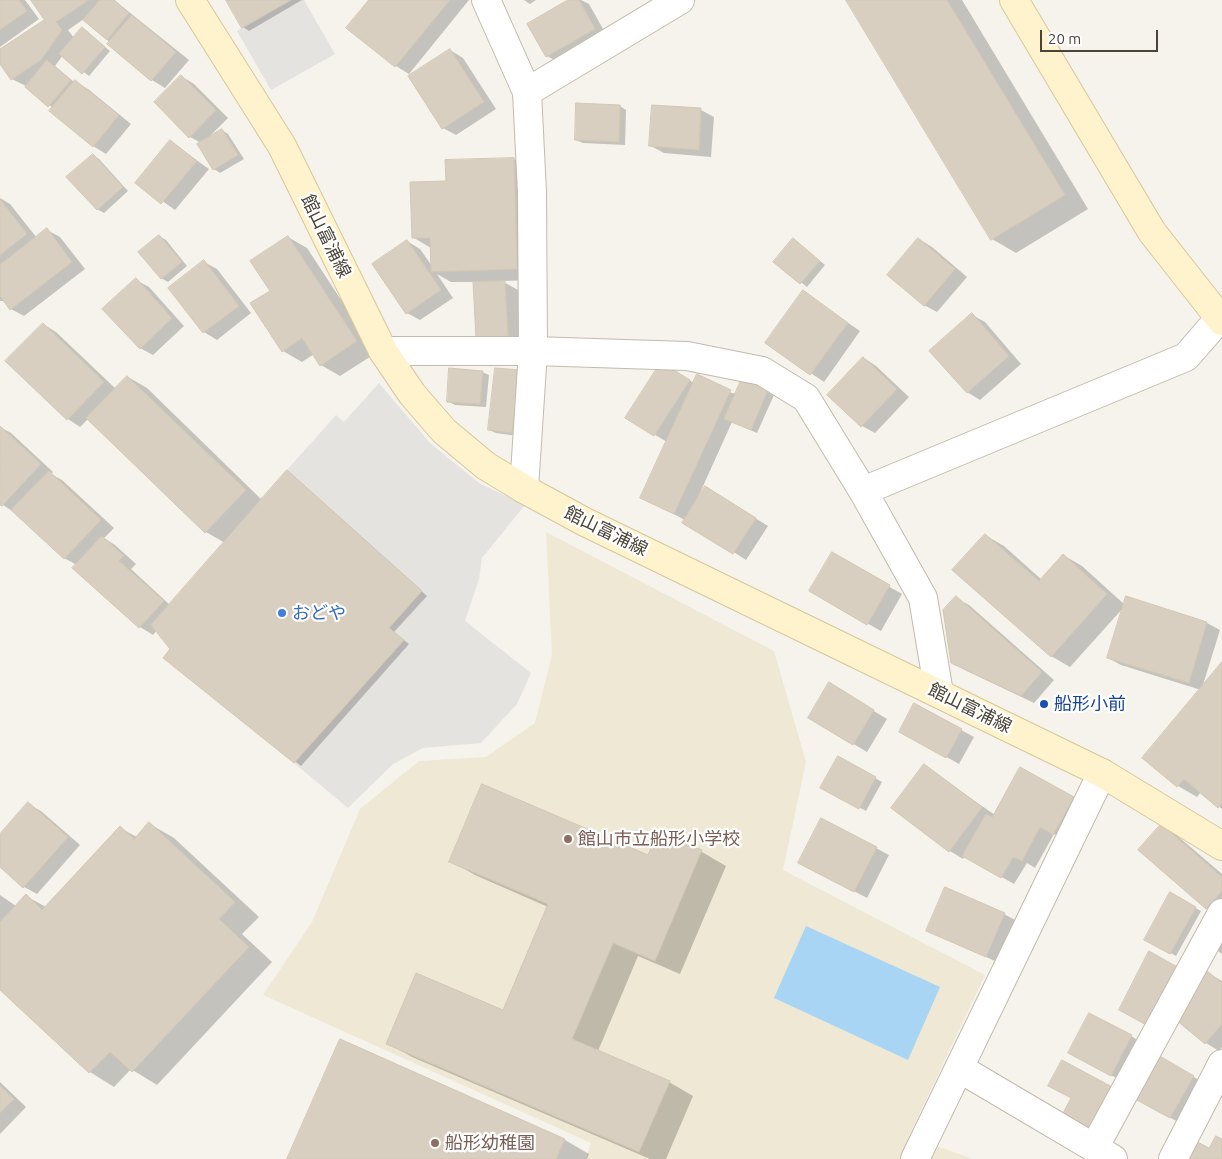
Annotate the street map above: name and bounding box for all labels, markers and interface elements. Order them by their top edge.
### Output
scale bar [1042,20,1160,52]
text: 20 m [1048,30,1081,47]
street label: 館山富浦線 [297,191,355,281]
street label: 館山富浦線 [561,502,651,560]
place label: おどや [292,602,346,624]
marker: おどや [276,607,288,619]
street label: 館山富浦線 [925,679,1015,737]
place label: 船形小前 [1054,693,1126,715]
marker: 船形小前 [1038,698,1050,710]
place label: 館山市立船形小学校 [578,828,740,850]
marker: 館山市立船形小学校 [562,833,574,845]
place label: 船形幼稚園 [445,1132,535,1154]
marker: 船形幼稚園 [429,1137,441,1149]

